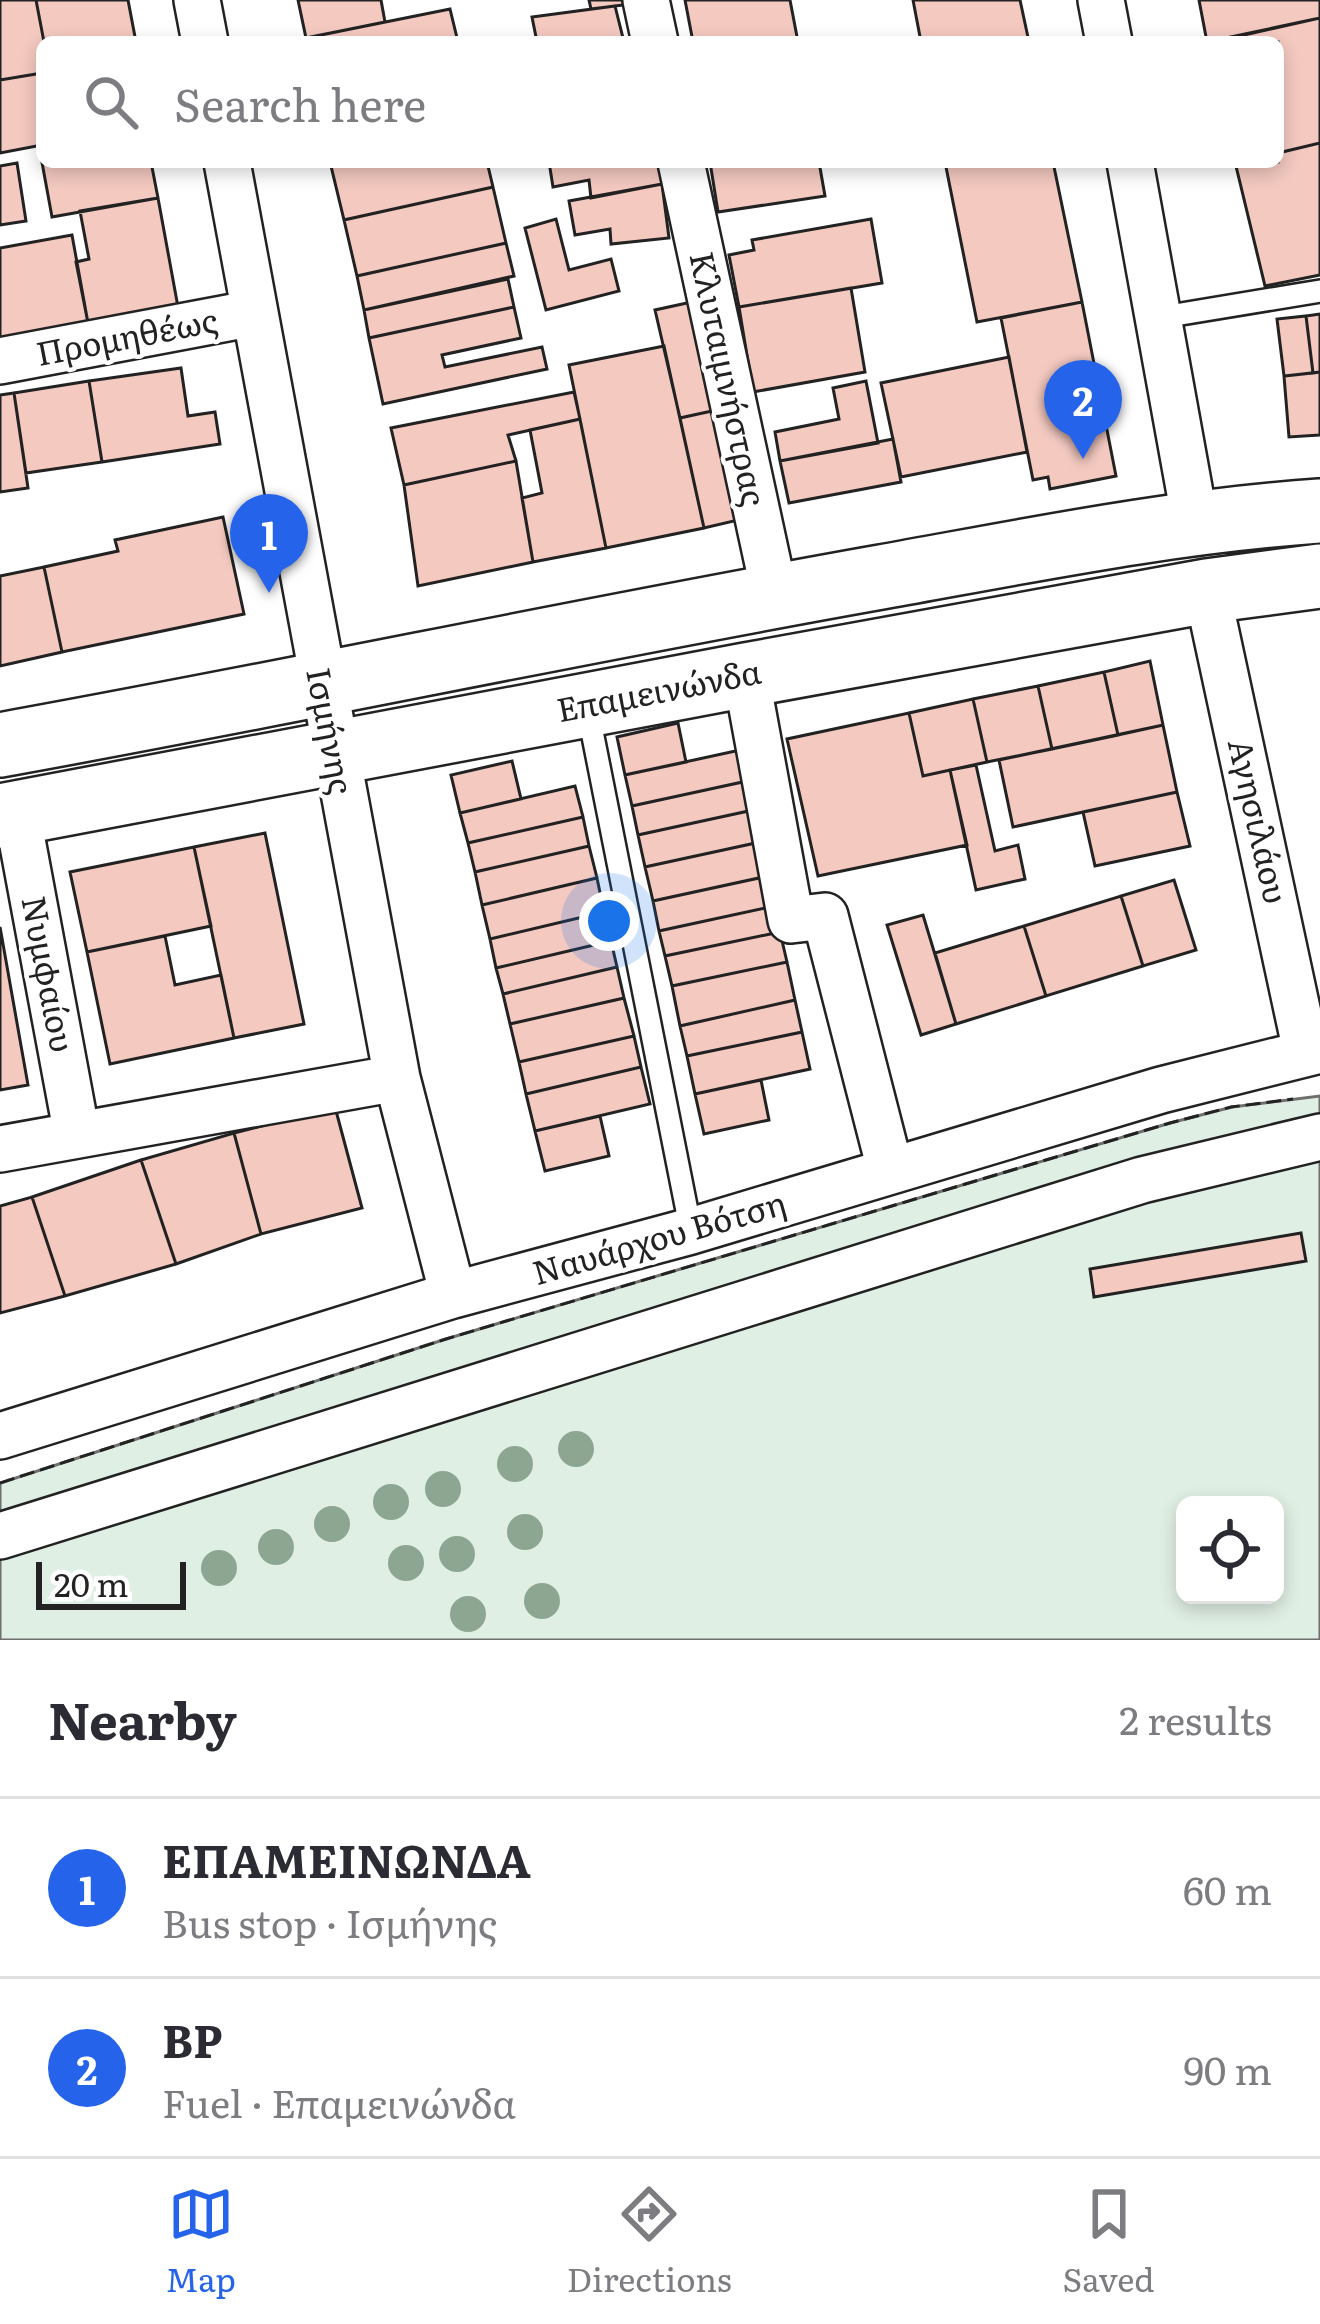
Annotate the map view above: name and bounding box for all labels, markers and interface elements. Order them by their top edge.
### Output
search box [36,36,1284,168]
icon: search [78,69,144,135]
text: Search here [174,69,426,136]
street label: Κλυταιμνήστρας [680,247,781,510]
street label: Προμηθέως [32,293,221,376]
pin: 2 [1044,360,1122,459]
pin: 1 [230,494,308,593]
street label: Επαμεινώνδα [552,645,765,732]
street label: Ισμήνης [296,663,369,798]
street label: Αγησιλάου [1218,733,1303,908]
street label: Νυμφαίου [11,891,90,1056]
your location [579,891,639,951]
street label: Ναυάρχου Βότση [526,1176,791,1295]
map controls [1176,1496,1284,1604]
button: locate [1176,1496,1284,1604]
scale bar [36,1556,186,1609]
text: 20 m [54,1558,128,1607]
text: Nearby [48,1680,237,1756]
text: 2 results [1119,1689,1272,1747]
text: ΕΠΑΜΕΙΝΩΝΔΑ [162,1825,531,1892]
text: 1 [79,1859,95,1917]
text: 60 m [1183,1859,1272,1917]
text: Bus stop · Ισμήνης [162,1892,497,1950]
text: BP [162,2005,223,2072]
text: 2 [77,2039,97,2097]
text: 90 m [1183,2039,1272,2097]
text: Fuel · Επαμεινώνδα [162,2072,516,2130]
tab: Map [165,2181,236,2302]
tab: Directions [567,2181,732,2302]
tab: Saved [1063,2181,1155,2302]

